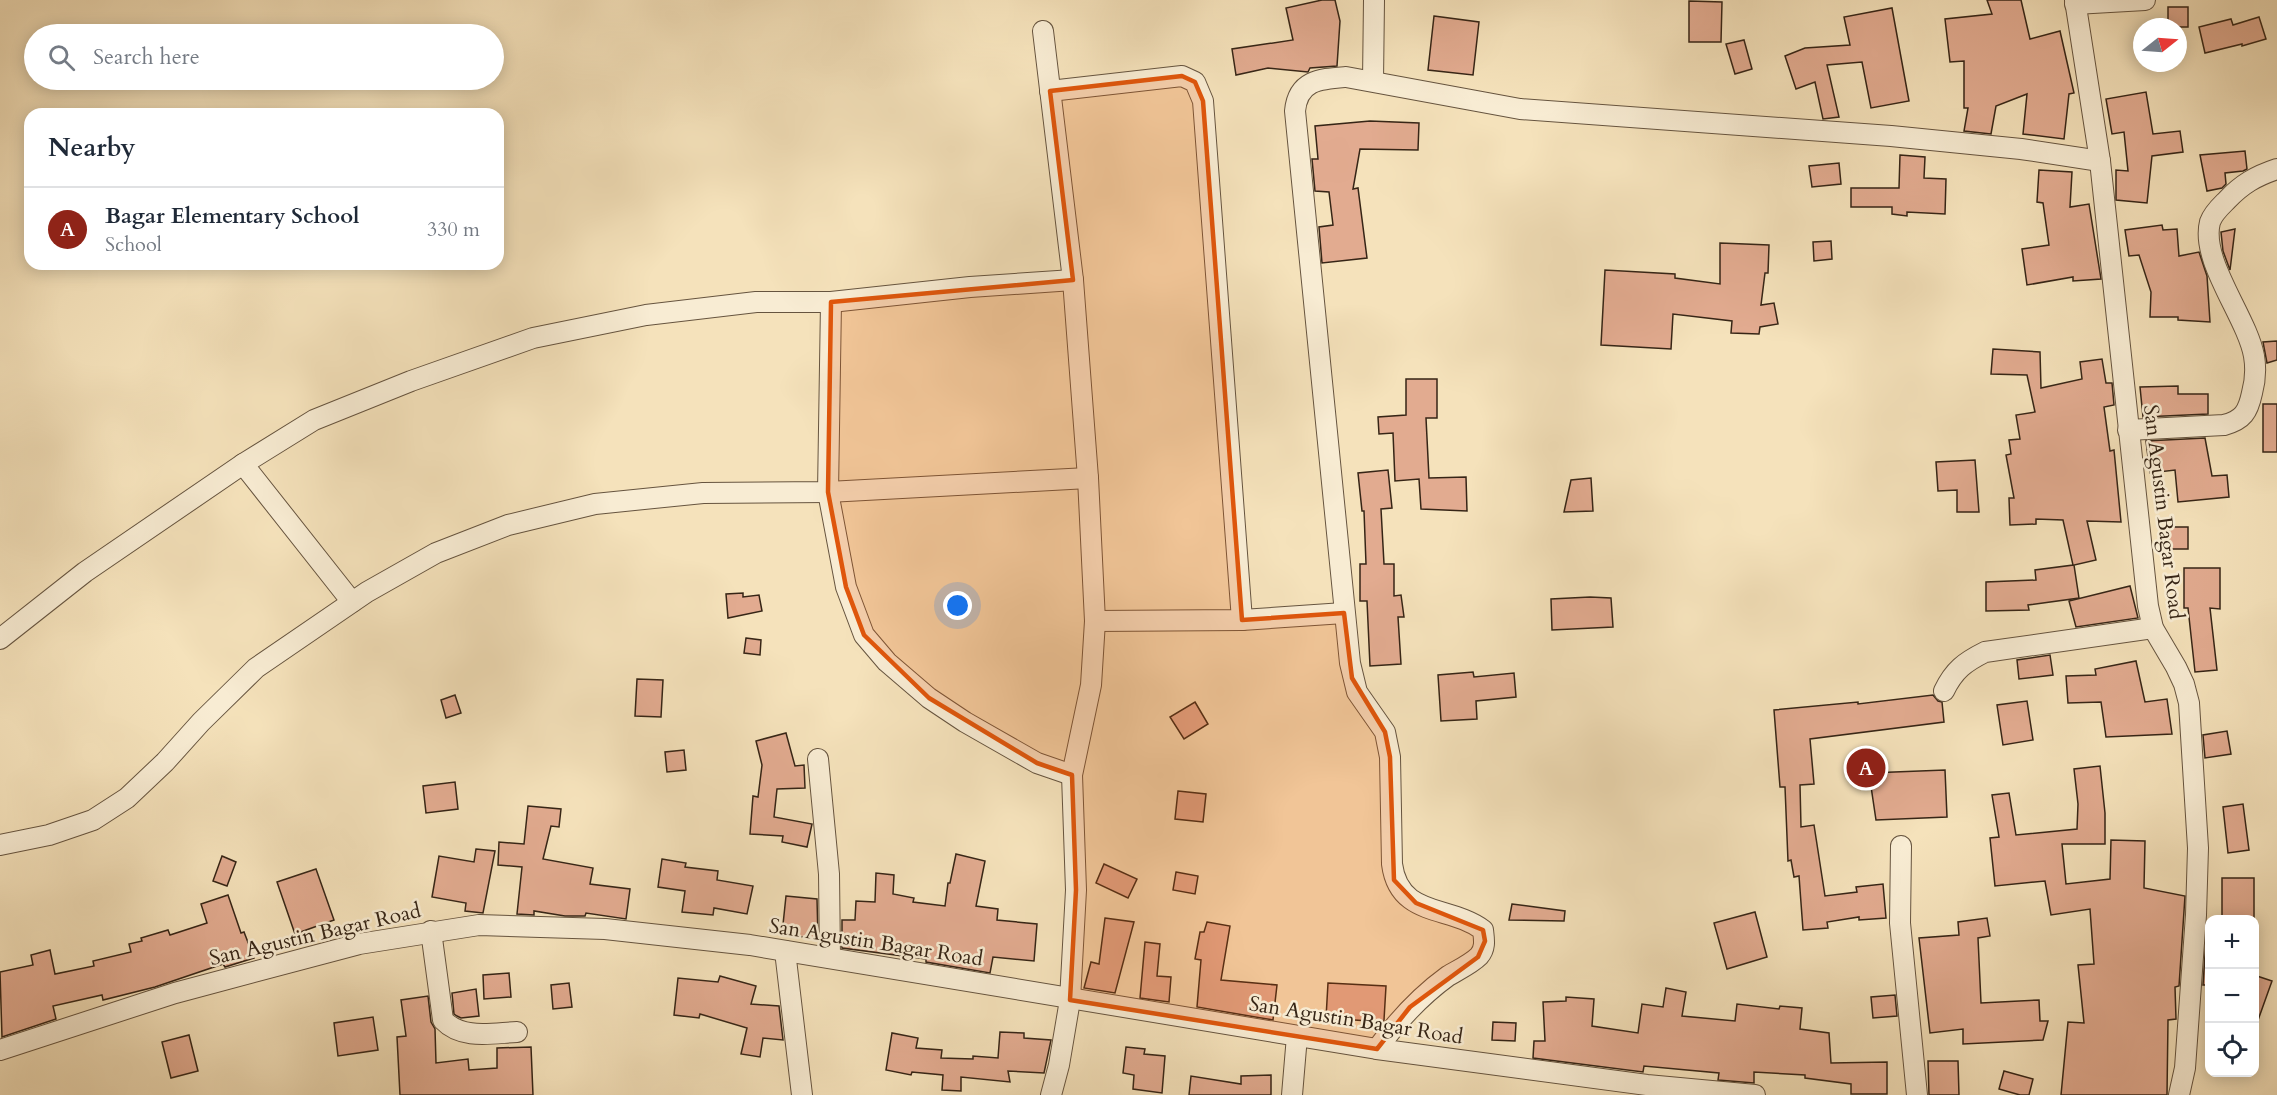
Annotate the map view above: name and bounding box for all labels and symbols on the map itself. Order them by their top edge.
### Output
north arrow [2133,18,2187,72]
street label: San Agustin Bagar Road [2136,403,2191,621]
your location [943,591,972,620]
pin: A [1846,746,1886,790]
street label: San Agustin Bagar Road [207,896,424,973]
street label: San Agustin Bagar Road [767,911,985,974]
street label: San Agustin Bagar Road [1247,989,1465,1052]

